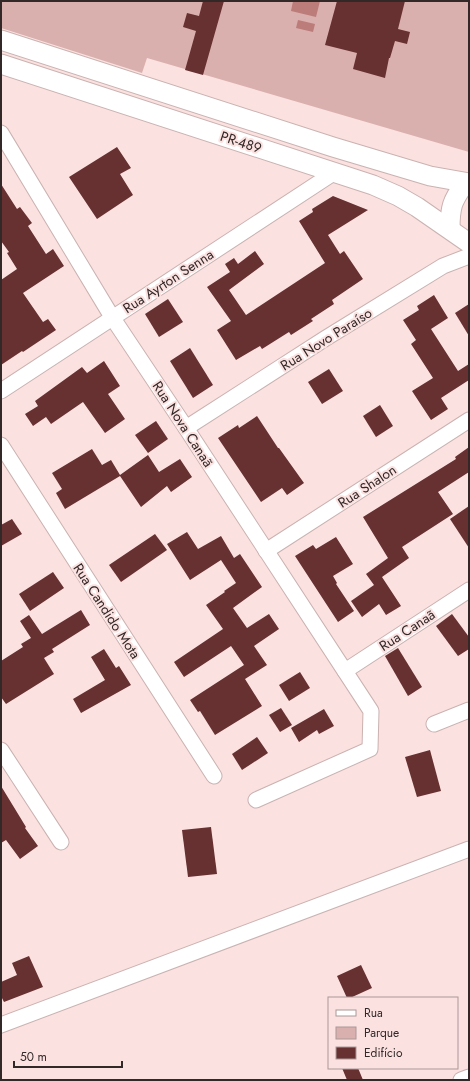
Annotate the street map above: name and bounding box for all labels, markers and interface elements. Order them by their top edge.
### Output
street label: PR-489 [218,126,264,158]
street label: Rua Ayrton Senna [119,244,217,318]
street label: Rua Novo Paraíso [276,303,376,375]
street label: Rua Nova Canaã [148,377,218,471]
street label: Rua Shalon [334,460,400,512]
street label: Rua Candido Mota [69,559,145,663]
street label: Rua Canaã [375,604,439,656]
legend [328,997,458,1069]
text: Rua [364,1004,383,1022]
text: Parque [364,1024,399,1042]
scale bar [14,1043,122,1069]
text: Edifício [364,1044,403,1062]
text: 50 m [20,1048,47,1066]

